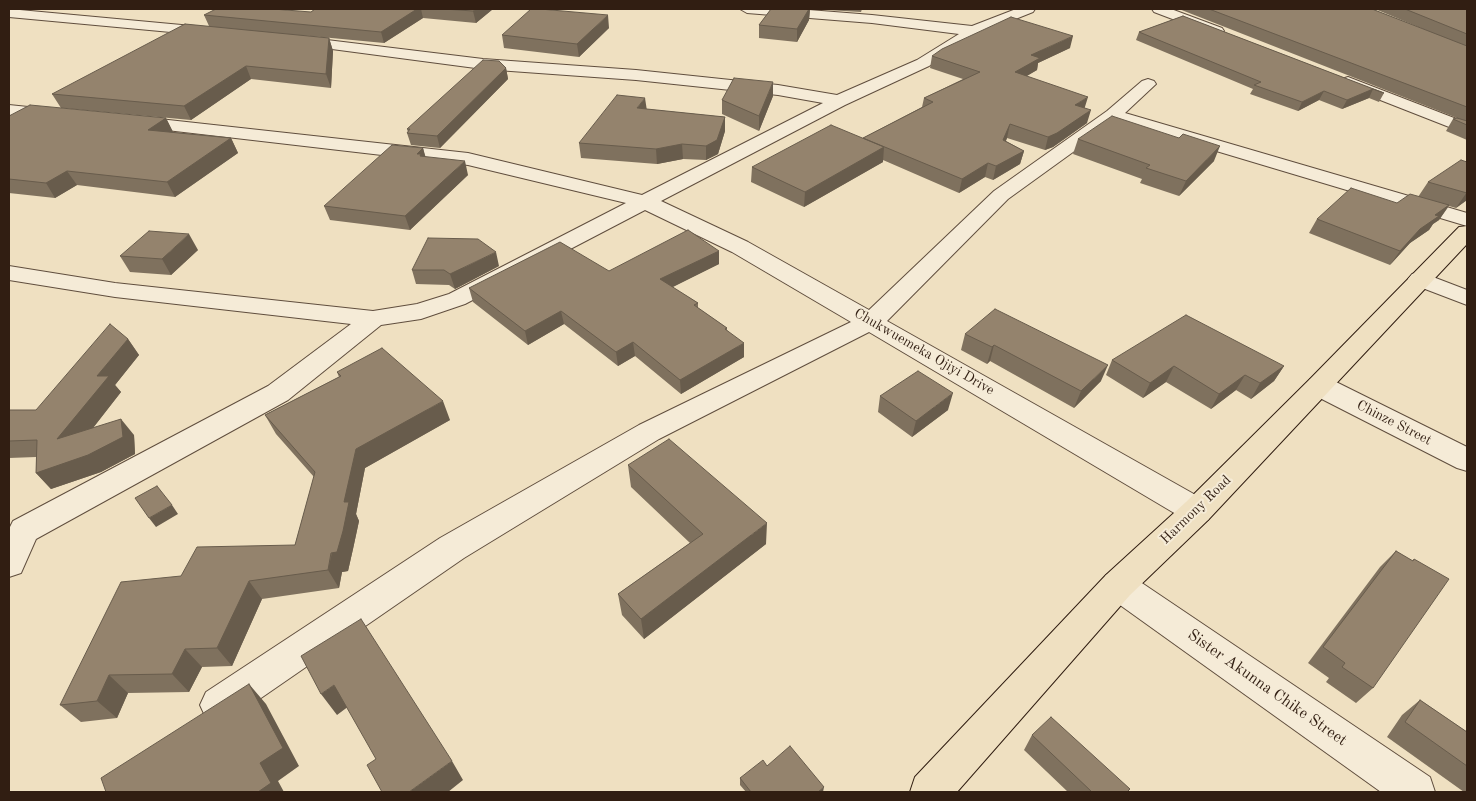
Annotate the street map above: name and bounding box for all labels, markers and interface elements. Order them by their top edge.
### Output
street label: Chukwuemeka Ojiyi Drive [851,305,997,399]
street label: Chinze Street [1354,397,1434,449]
street label: Harmony Road [1157,472,1235,548]
street label: Sister Akunna Chike Street [1184,626,1350,750]

